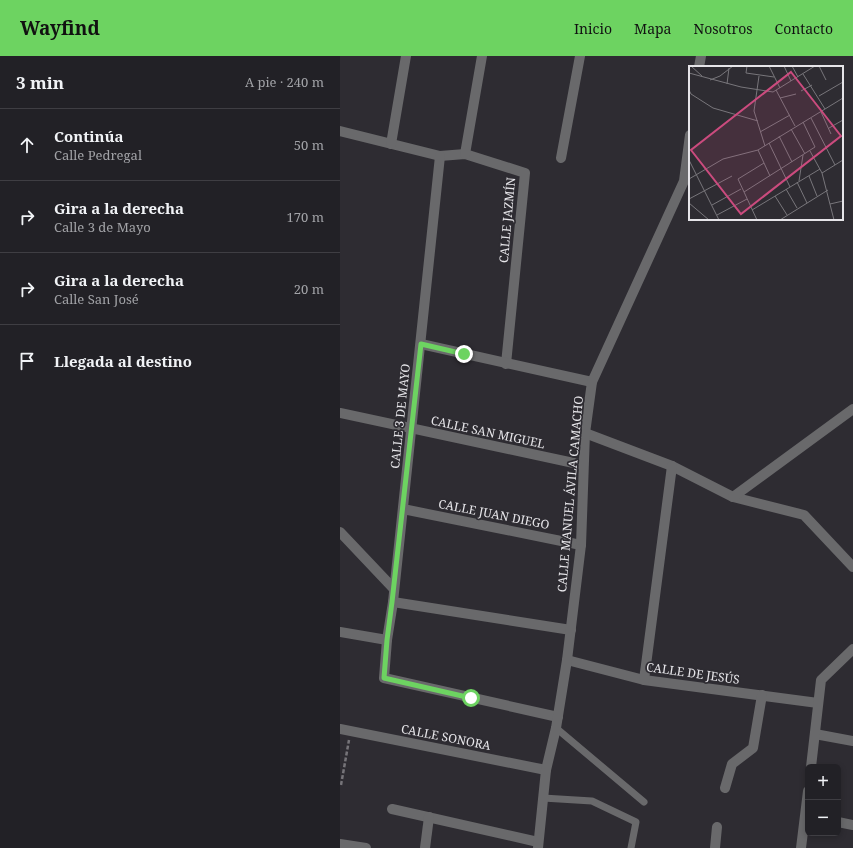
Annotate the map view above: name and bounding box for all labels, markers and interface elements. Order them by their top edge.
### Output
text: Wayfind [20,15,100,41]
text: Inicio [574,19,612,38]
text: Mapa [634,19,672,38]
text: Nosotros [694,19,753,38]
text: Contacto [775,19,833,38]
inset map [689,66,843,220]
text: 3 min [16,71,64,94]
text: A pie · 240 m [245,73,324,91]
text: Continúa [54,126,124,146]
icon: ahead [16,134,38,156]
text: 50 m [294,136,324,154]
text: Calle Pedregal [54,146,142,164]
street label: CALLE JAZMÍN [495,176,519,264]
text: Gira a la derecha [54,198,184,218]
icon: right [16,206,38,228]
text: 170 m [287,208,324,226]
text: Calle 3 de Mayo [54,218,151,236]
text: Gira a la derecha [54,270,184,290]
icon: right [16,278,38,300]
text: 20 m [294,280,324,298]
text: Calle San José [54,290,139,308]
route end [455,345,473,363]
icon: arrive [16,350,38,372]
text: Llegada al destino [54,351,192,371]
street label: CALLE 3 DE MAYO [386,363,414,469]
street label: CALLE MANUEL ÁVILA CAMACHO [553,395,587,593]
street label: CALLE SAN MIGUEL [429,412,547,452]
street label: CALLE JUAN DIEGO [437,495,551,533]
street label: CALLE DE JESÚS [645,658,741,688]
route start [462,689,480,707]
street label: CALLE SONORA [400,720,493,754]
map controls [805,764,841,836]
button: + [805,764,841,800]
button: − [805,800,841,836]

